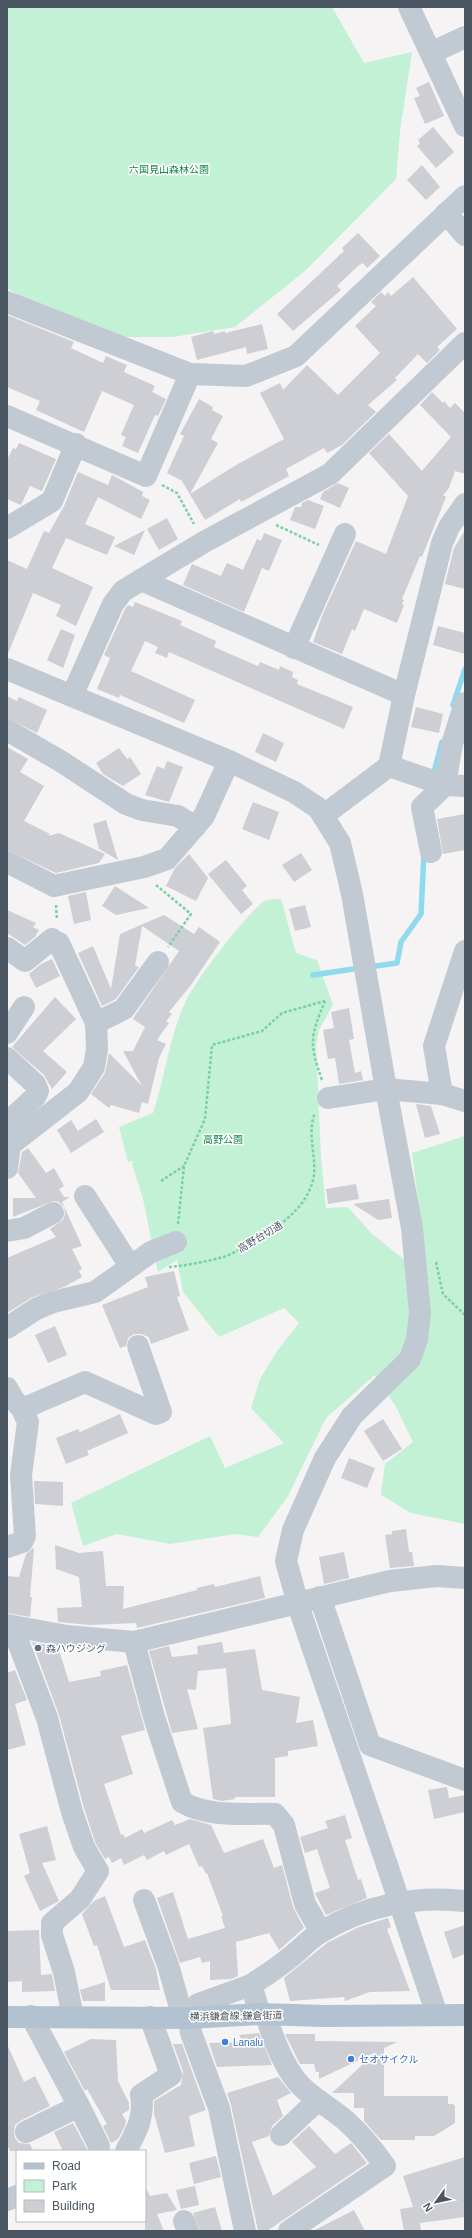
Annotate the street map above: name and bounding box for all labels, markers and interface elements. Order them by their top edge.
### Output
park label: 六国見山森林公園 [129,164,209,175]
park label: 高野公園 [203,1134,243,1145]
street label: 高野台切通 [236,1219,284,1255]
marker: 森ハウジング [33,1643,43,1653]
place label: 森ハウジング [46,1643,106,1654]
street label: 横浜鎌倉線;鎌倉街道 [190,2010,282,2022]
marker: Lanalu [220,2037,230,2047]
place label: Lanalu [233,2037,263,2048]
marker: セオサイクル [346,2054,356,2064]
place label: セオサイクル [359,2054,419,2065]
legend [16,2150,146,2222]
text: Road [52,2159,81,2173]
text: Park [52,2179,78,2193]
north arrow [416,2182,456,2222]
text: Building [52,2199,95,2213]
text: N [420,2201,435,2214]

